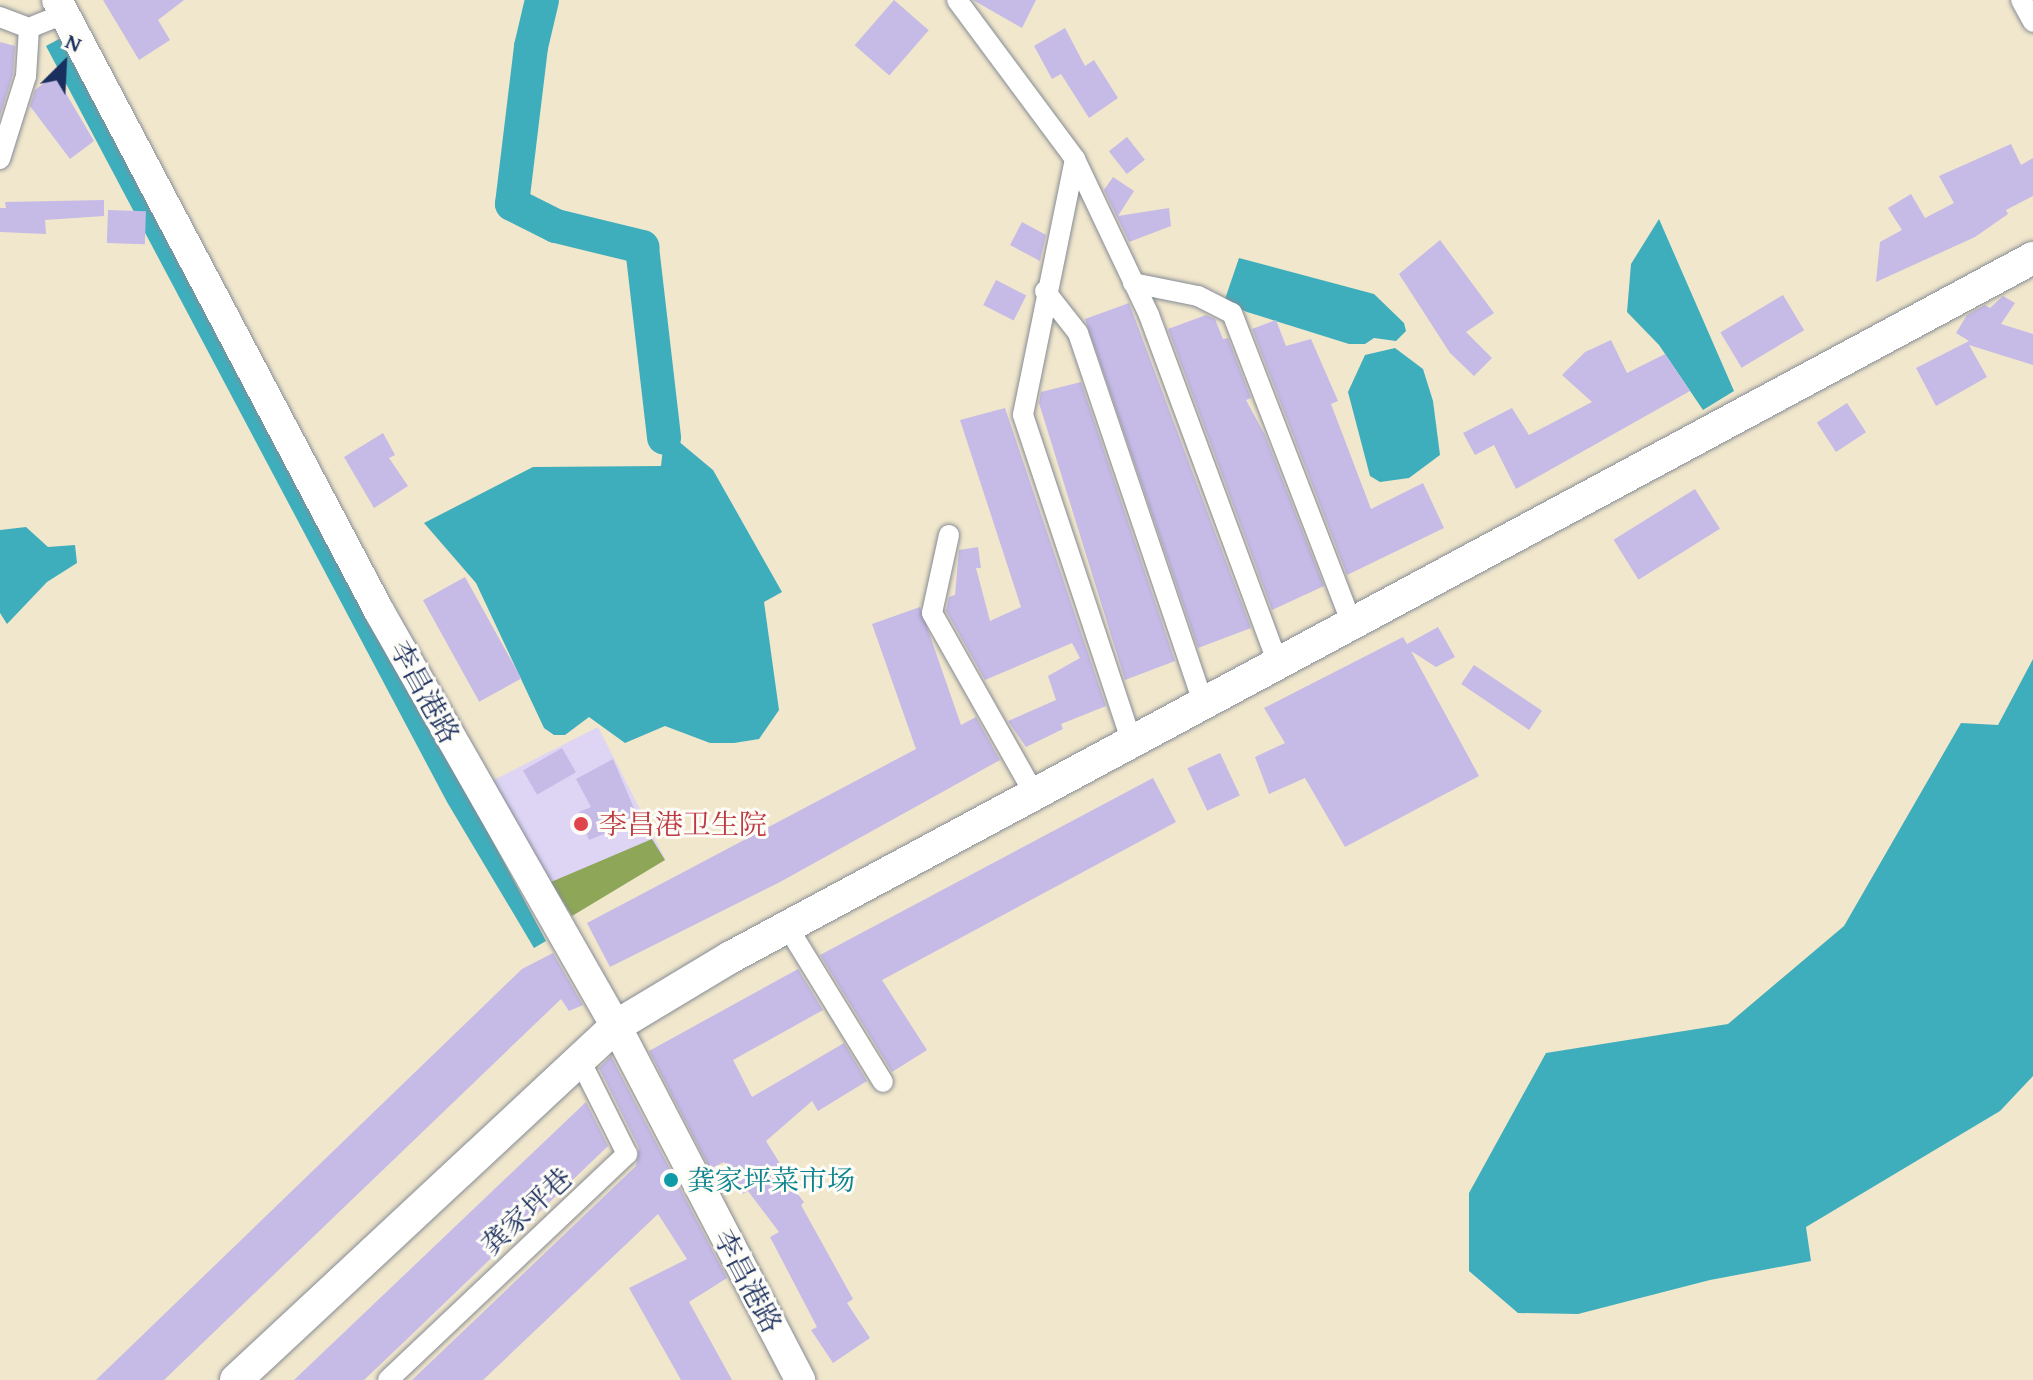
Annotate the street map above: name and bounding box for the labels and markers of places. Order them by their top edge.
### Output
place label: 李昌港卫生院 [599,807,767,841]
marker: 李昌港卫生院 [570,813,592,835]
place label: 龚家坪菜市场 [687,1163,855,1197]
marker: 龚家坪菜市场 [662,1171,680,1189]

